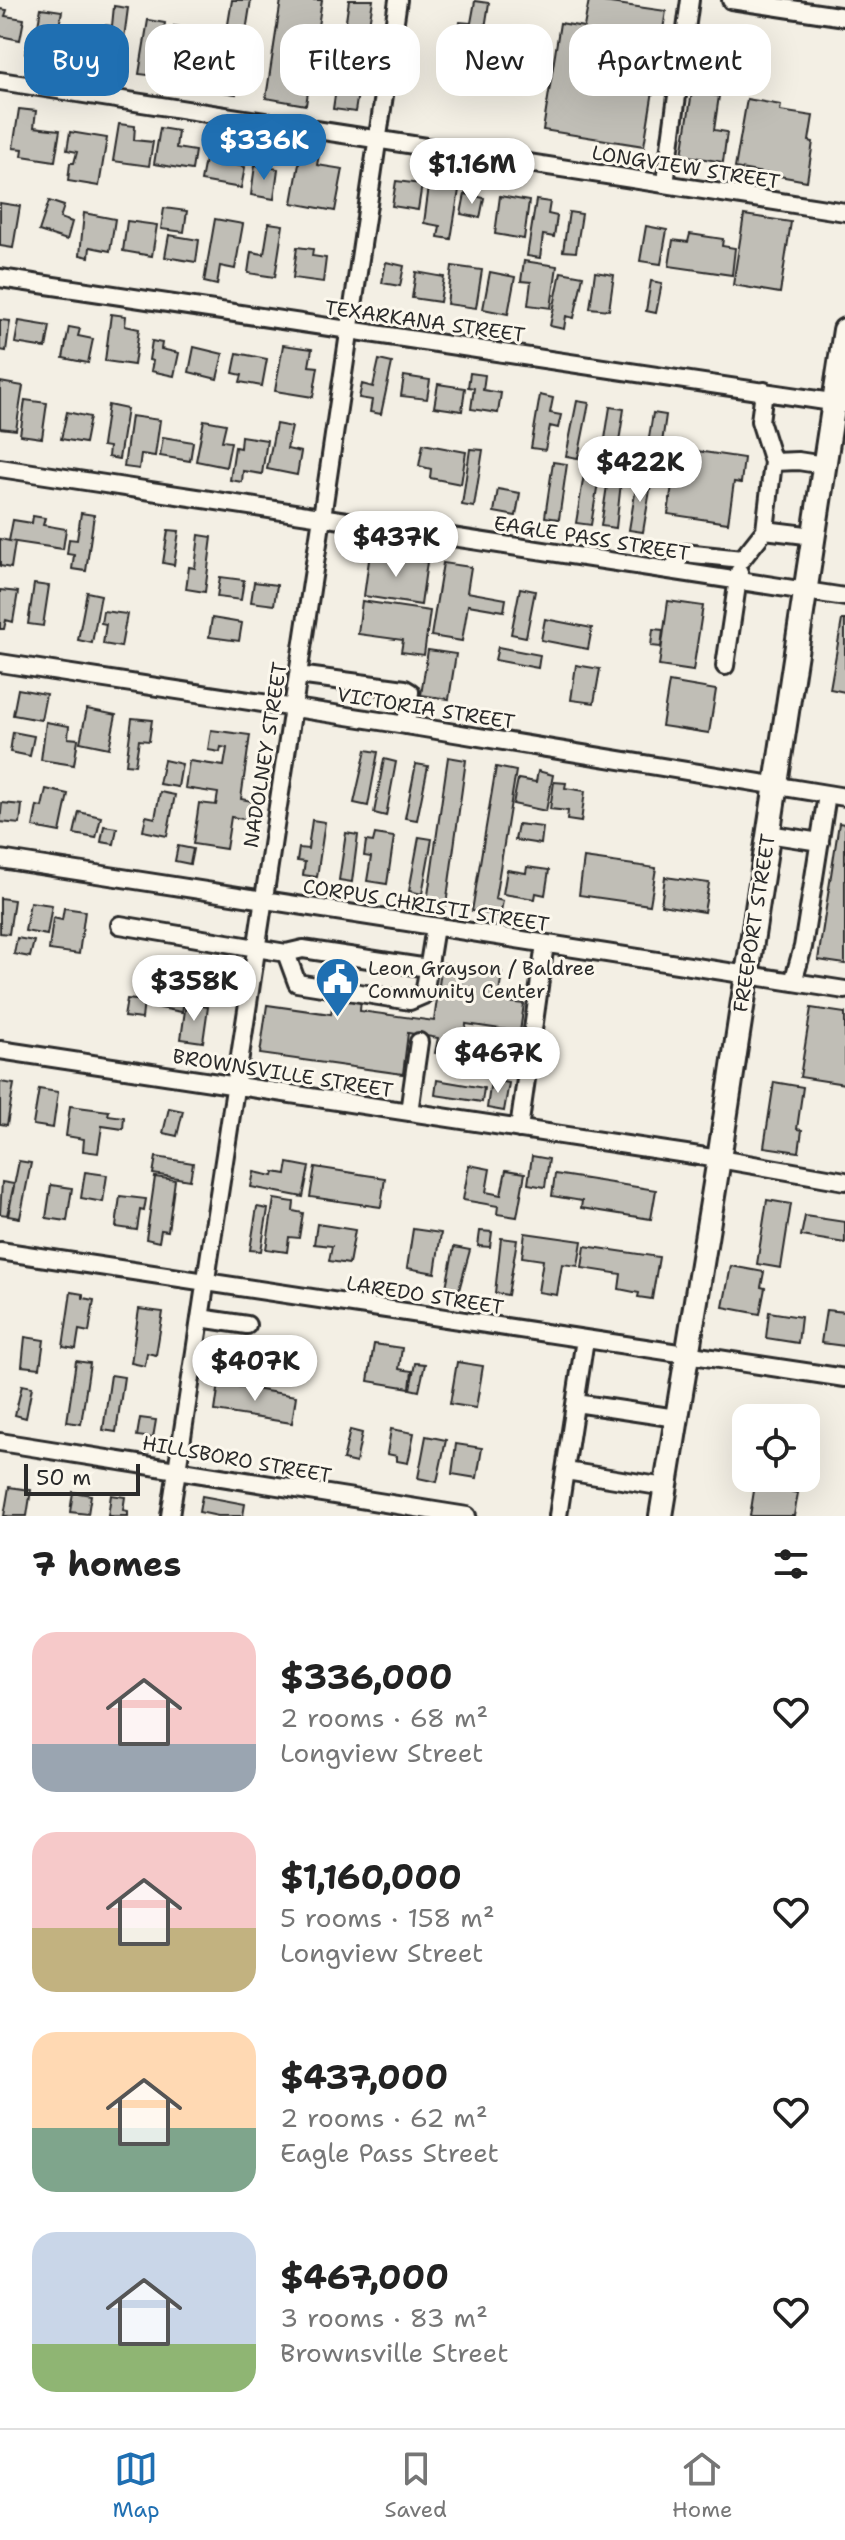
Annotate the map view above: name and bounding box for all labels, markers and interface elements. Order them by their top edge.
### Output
chip: Buy [24,24,129,96]
chip: Rent [145,24,264,96]
chip: Filters [280,24,420,96]
chip: New [436,24,553,96]
chip: Apartment [569,24,771,96]
pin: $336K [208,114,320,182]
text: $336K [219,122,309,157]
pin: $1.16M [407,138,537,206]
street label: LONGVIEW STREET [590,139,782,195]
text: $1.16M [428,146,516,181]
street label: TEXARKANA STREET [323,294,527,348]
pin: $422K [584,436,696,504]
text: $422K [596,444,684,479]
street label: EAGLE PASS STREET [492,510,692,566]
pin: $437K [340,511,452,579]
text: $437K [352,519,440,554]
street label: NADOLNEY STREET [237,660,293,850]
street label: VICTORIA STREET [335,681,517,735]
street label: FREEPORT STREET [727,832,781,1014]
street label: CORPUS CHRISTI STREET [301,873,551,937]
pin: $358K [138,955,250,1023]
public building icon: Leon Grayson / Baldree Community Center [313,955,361,1018]
place label: Leon Grayson / Baldree Community Center [368,955,595,1004]
text: $358K [150,963,238,998]
pin: $467K [442,1027,554,1095]
text: $467K [454,1035,542,1070]
street label: BROWNSVILLE STREET [171,1043,395,1103]
street label: LAREDO STREET [344,1270,506,1320]
pin: $407K [199,1335,311,1403]
text: $407K [210,1343,300,1378]
map controls [732,1404,820,1492]
button: locate [732,1404,820,1492]
street label: HILLSBORO STREET [140,1430,334,1488]
scale bar [24,1460,140,1496]
text: 50 m [36,1463,91,1492]
text: 7 homes [32,1541,181,1587]
icon: filters [769,1542,813,1586]
text: $336,000 [280,1654,453,1700]
icon: home [96,1664,192,1760]
icon: heart [769,1690,813,1734]
text: 2 rooms · 68 m² [280,1700,488,1735]
text: Longview Street [280,1735,484,1770]
text: $1,160,000 [280,1854,462,1900]
icon: home [96,1864,192,1960]
icon: heart [769,1890,813,1934]
text: 5 rooms · 158 m² [280,1900,495,1935]
text: Longview Street [280,1935,484,1970]
text: $437,000 [280,2054,448,2100]
icon: home [96,2064,192,2160]
icon: heart [769,2090,813,2134]
text: 2 rooms · 62 m² [280,2100,488,2135]
text: Eagle Pass Street [280,2135,499,2170]
text: $467,000 [280,2254,449,2300]
icon: home [96,2264,192,2360]
icon: heart [769,2290,813,2334]
text: 3 rooms · 83 m² [280,2300,488,2335]
text: Brownsville Street [280,2335,509,2370]
tab: Map [112,2447,160,2524]
tab: Saved [385,2447,447,2524]
tab: Home [672,2447,733,2524]

